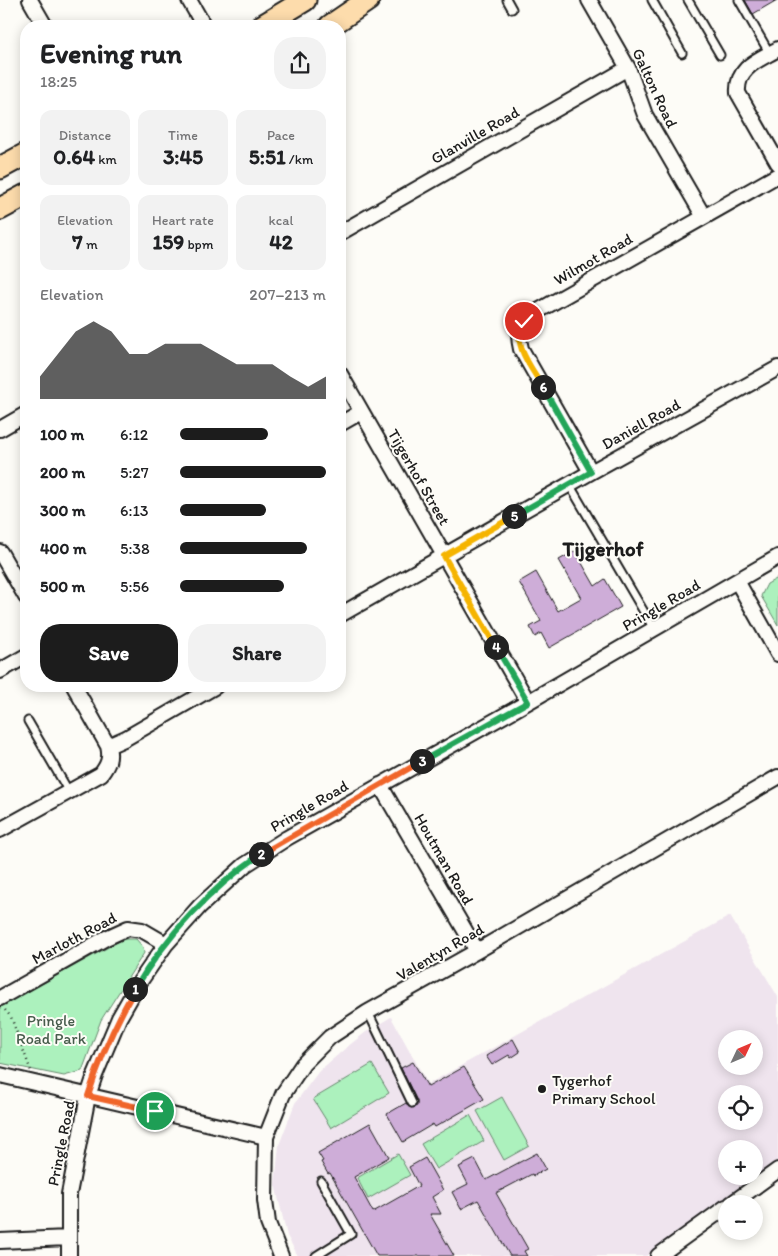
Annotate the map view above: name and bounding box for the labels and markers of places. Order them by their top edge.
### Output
pin [503,300,545,342]
pin: 6 [530,374,556,400]
pin: 5 [502,504,526,528]
pin: 4 [484,634,508,660]
pin: 3 [410,748,434,774]
pin: 2 [248,842,274,866]
pin: 1 [122,976,148,1002]
place label: Tygerhof Primary School [552,1071,656,1108]
marker: Tygerhof Primary School [536,1083,548,1095]
pin [134,1090,176,1132]

